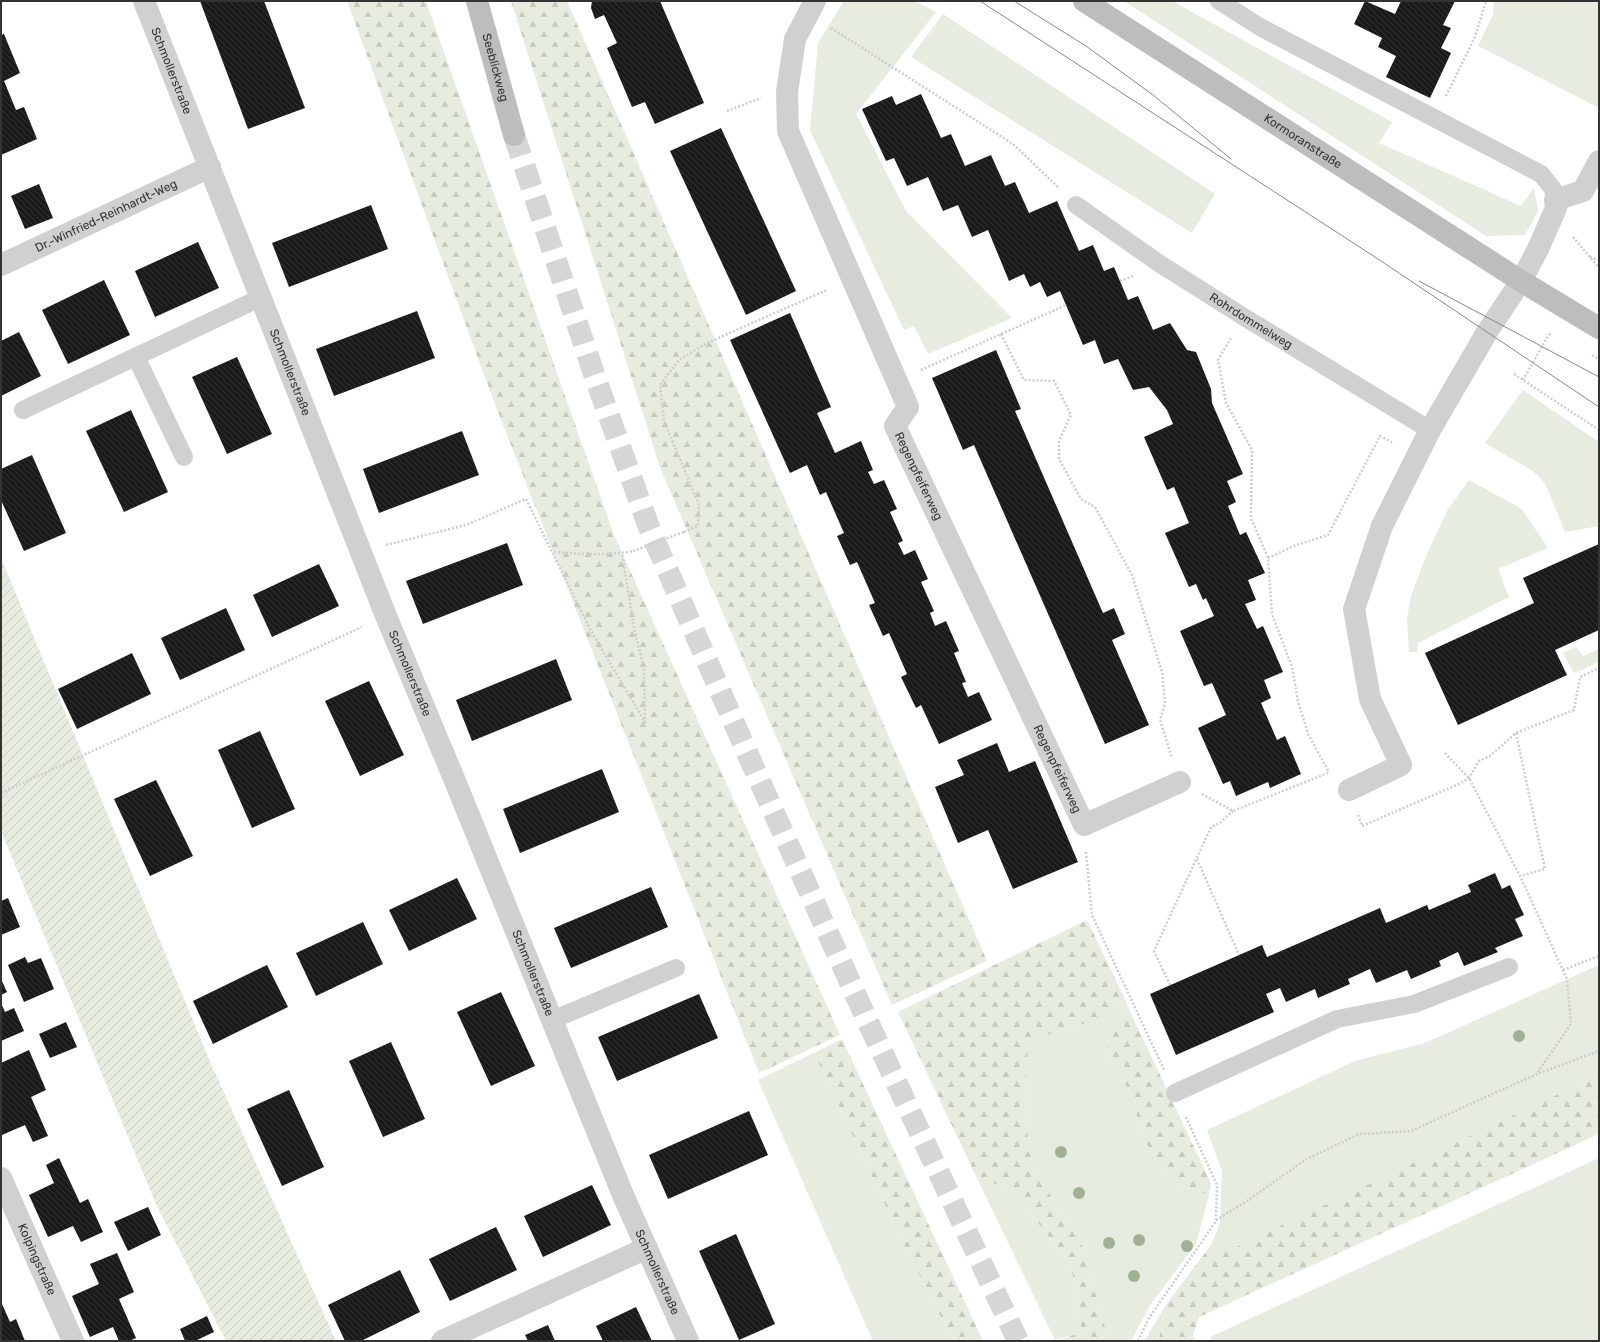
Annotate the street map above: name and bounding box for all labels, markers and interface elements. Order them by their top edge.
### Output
street label: Schmollerstraße [148,25,195,116]
street label: Seeblickweg [479,32,511,103]
street label: Kormoranstraße [1261,111,1345,172]
street label: Dr.-Winfried-Reinhardt-Weg [33,176,179,255]
street label: Rohrdommelweg [1207,290,1295,352]
street label: Schmollerstraße [267,327,314,418]
street label: Regenpfeiferweg [892,430,946,523]
street label: Schmollerstraße [386,628,434,719]
street label: Regenpfeiferweg [1031,722,1084,815]
street label: Schmollerstraße [509,928,557,1018]
street label: Kolpingstraße [15,1221,59,1298]
street label: Schmollerstraße [632,1227,683,1317]

